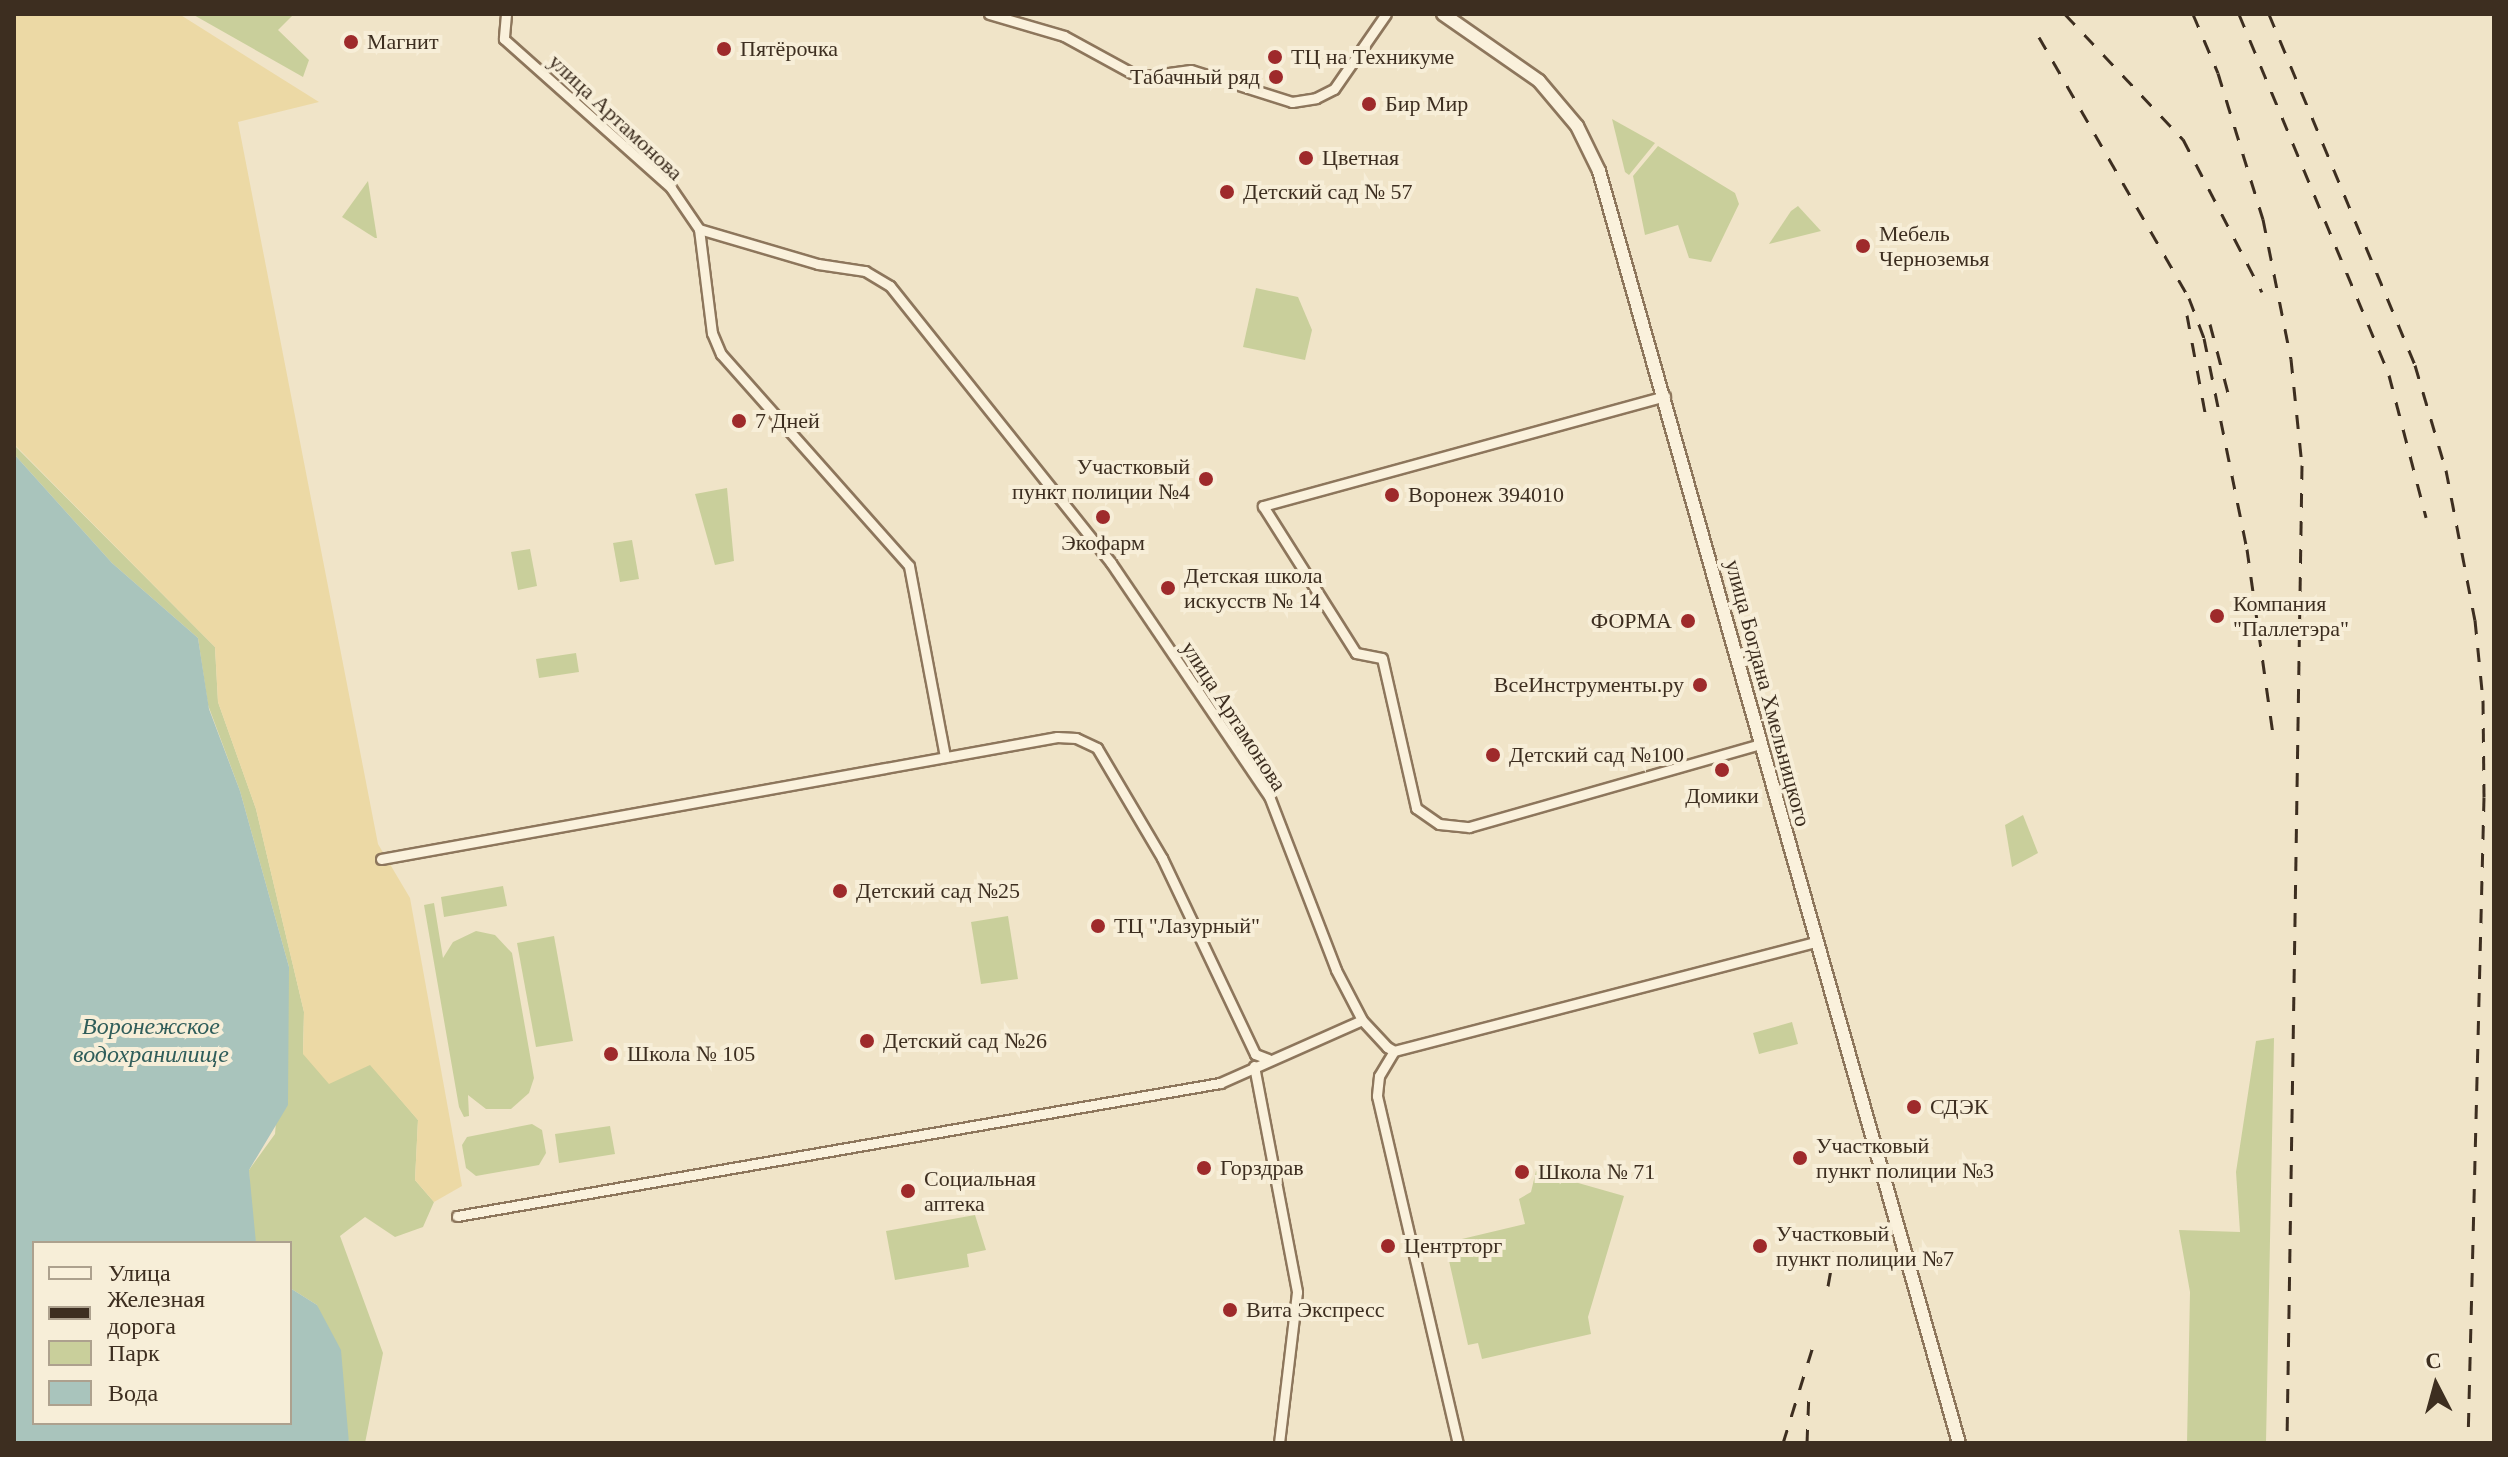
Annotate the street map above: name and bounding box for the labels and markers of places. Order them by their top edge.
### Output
place label: Магнит [367,29,439,55]
marker: Магнит [342,33,360,51]
place label: Пятёрочка [740,36,838,62]
marker: Пятёрочка [715,40,733,58]
place label: ТЦ на Техникуме [1291,44,1454,70]
marker: ТЦ на Техникуме [1266,48,1284,66]
place label: Табачный ряд [1130,64,1260,90]
marker: Табачный ряд [1267,68,1285,86]
place label: Бир Мир [1385,91,1468,117]
marker: Бир Мир [1360,95,1378,113]
place label: Цветная [1322,145,1399,171]
marker: Цветная [1297,149,1315,167]
place label: Детский сад № 57 [1243,179,1412,205]
marker: Детский сад № 57 [1218,183,1236,201]
place label: Мебель Черноземья [1879,220,1989,272]
marker: Мебель Черноземья [1854,237,1872,255]
place label: 7 Дней [755,408,820,434]
marker: 7 Дней [730,412,748,430]
place label: Участковый пункт полиции №4 [1012,453,1190,504]
marker: Участковый пункт полиции №4 [1197,470,1215,488]
place label: Воронеж 394010 [1408,482,1564,508]
marker: Воронеж 394010 [1383,486,1401,504]
marker: Экофарм [1094,508,1112,526]
place label: Экофарм [1061,530,1145,556]
place label: Детская школа искусств № 14 [1184,562,1322,614]
marker: Детская школа искусств № 14 [1159,579,1177,597]
place label: Компания "Паллетэра" [2233,590,2349,642]
marker: Компания "Паллетэра" [2208,607,2226,625]
place label: ФОРМА [1591,608,1672,634]
marker: ФОРМА [1679,612,1697,630]
place label: ВсеИнструменты.ру [1494,672,1684,698]
marker: ВсеИнструменты.ру [1691,676,1709,694]
place label: Детский сад №100 [1509,742,1684,768]
marker: Детский сад №100 [1484,746,1502,764]
marker: Домики [1713,761,1731,779]
place label: Домики [1685,783,1759,809]
place label: Детский сад №25 [856,878,1020,904]
marker: Детский сад №25 [831,882,849,900]
place label: ТЦ "Лазурный" [1114,913,1260,939]
marker: ТЦ "Лазурный" [1089,917,1107,935]
place label: Детский сад №26 [883,1028,1047,1054]
marker: Детский сад №26 [858,1032,876,1050]
place label: Школа № 105 [627,1041,755,1067]
marker: Школа № 105 [602,1045,620,1063]
place label: СДЭК [1930,1094,1988,1120]
marker: СДЭК [1905,1098,1923,1116]
place label: Участковый пункт полиции №3 [1816,1132,1994,1184]
marker: Участковый пункт полиции №3 [1791,1149,1809,1167]
place label: Горздрав [1220,1155,1304,1181]
marker: Горздрав [1195,1159,1213,1177]
place label: Школа № 71 [1538,1159,1655,1185]
marker: Школа № 71 [1513,1163,1531,1181]
place label: Социальная аптека [924,1165,1036,1216]
marker: Социальная аптека [899,1182,917,1200]
place label: Участковый пункт полиции №7 [1776,1220,1954,1272]
place label: Центрторг [1404,1233,1502,1259]
marker: Центрторг [1379,1237,1397,1255]
marker: Участковый пункт полиции №7 [1751,1237,1769,1255]
place label: Вита Экспресс [1246,1297,1385,1323]
marker: Вита Экспресс [1221,1301,1239,1319]

